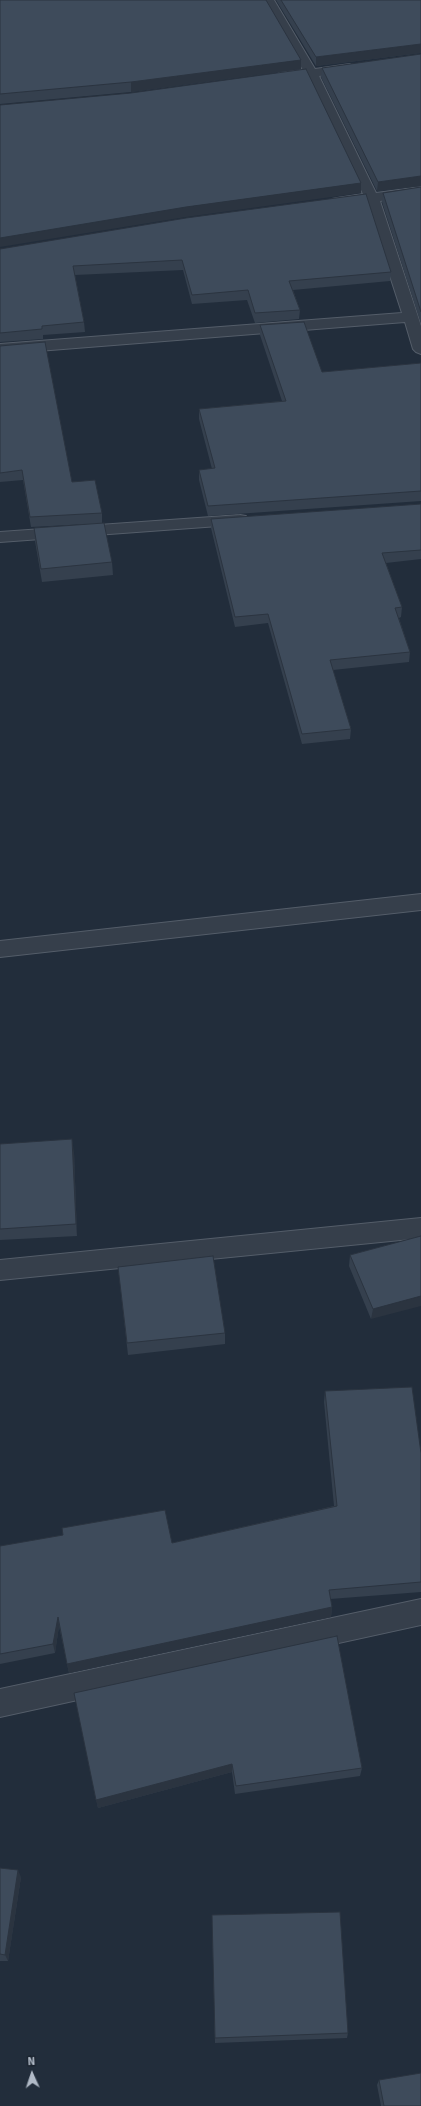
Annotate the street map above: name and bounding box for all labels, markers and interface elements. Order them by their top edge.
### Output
north arrow [12,2054,52,2094]
text: N [27,2055,36,2068]

